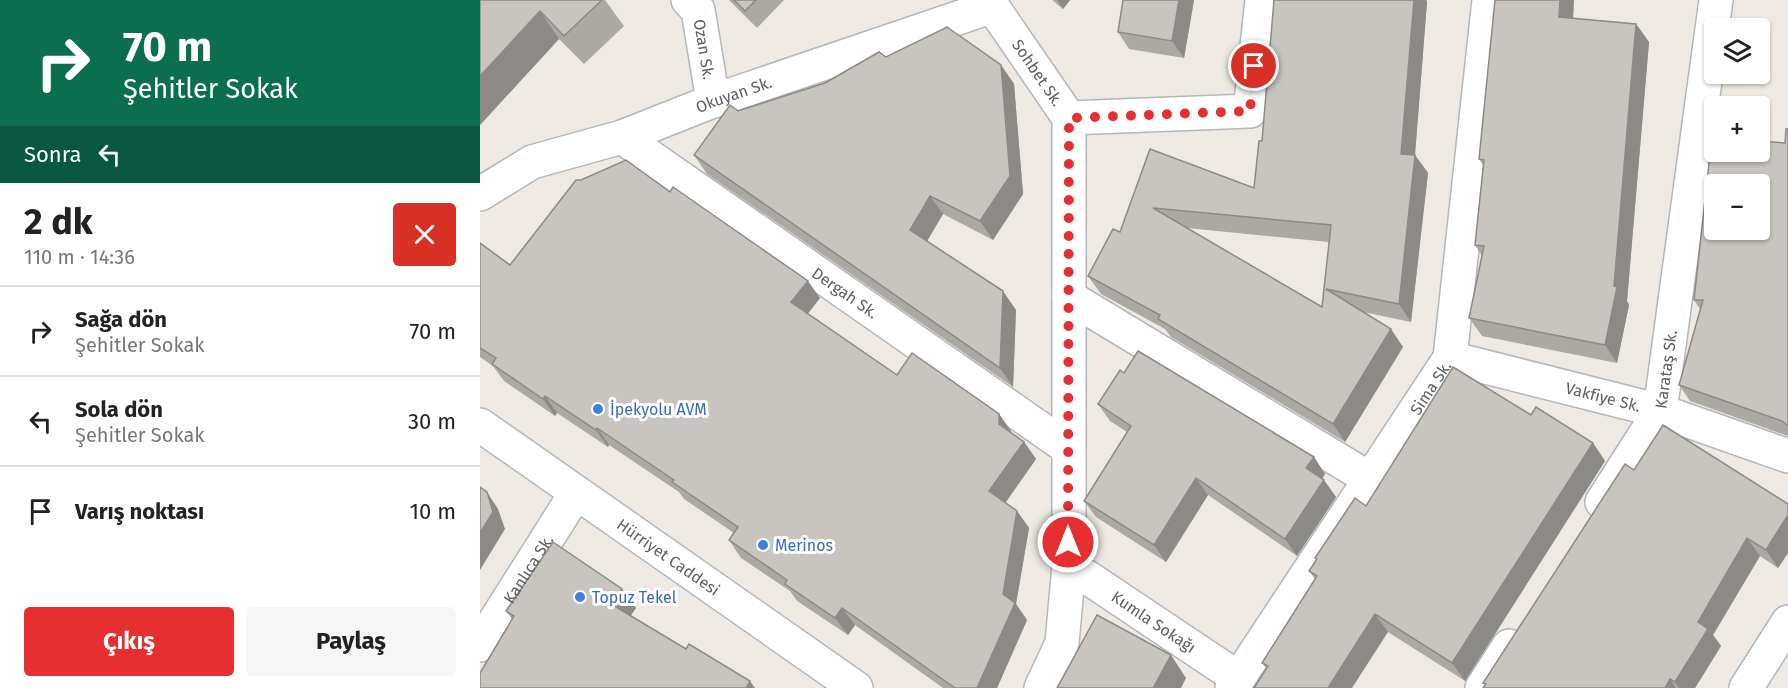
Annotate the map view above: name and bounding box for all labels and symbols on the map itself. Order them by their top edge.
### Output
street label: Ozan Sk. [690,18,718,81]
street label: Sohbet Sk. [1008,36,1067,110]
pin [1228,40,1279,91]
street label: Okuyan Sk. [693,73,774,117]
street label: Dergah Sk. [808,263,882,323]
street label: Karataş Sk. [1651,329,1681,410]
street label: Sima Sk. [1406,357,1456,418]
street label: Vakfiye Sk. [1564,379,1643,416]
place label: İpekyolu AVM [610,399,707,419]
marker: İpekyolu AVM [591,402,605,416]
position arrow [1036,510,1100,574]
street label: Hürriyet Caddesi [613,515,723,600]
street label: Kanlıca Sk. [500,531,557,607]
place label: Merinos [775,536,833,555]
marker: Merinos [756,538,770,552]
street label: Kumla Sokağı [1108,587,1199,657]
place label: Topuz Tekel [592,588,677,607]
marker: Topuz Tekel [573,590,587,604]

